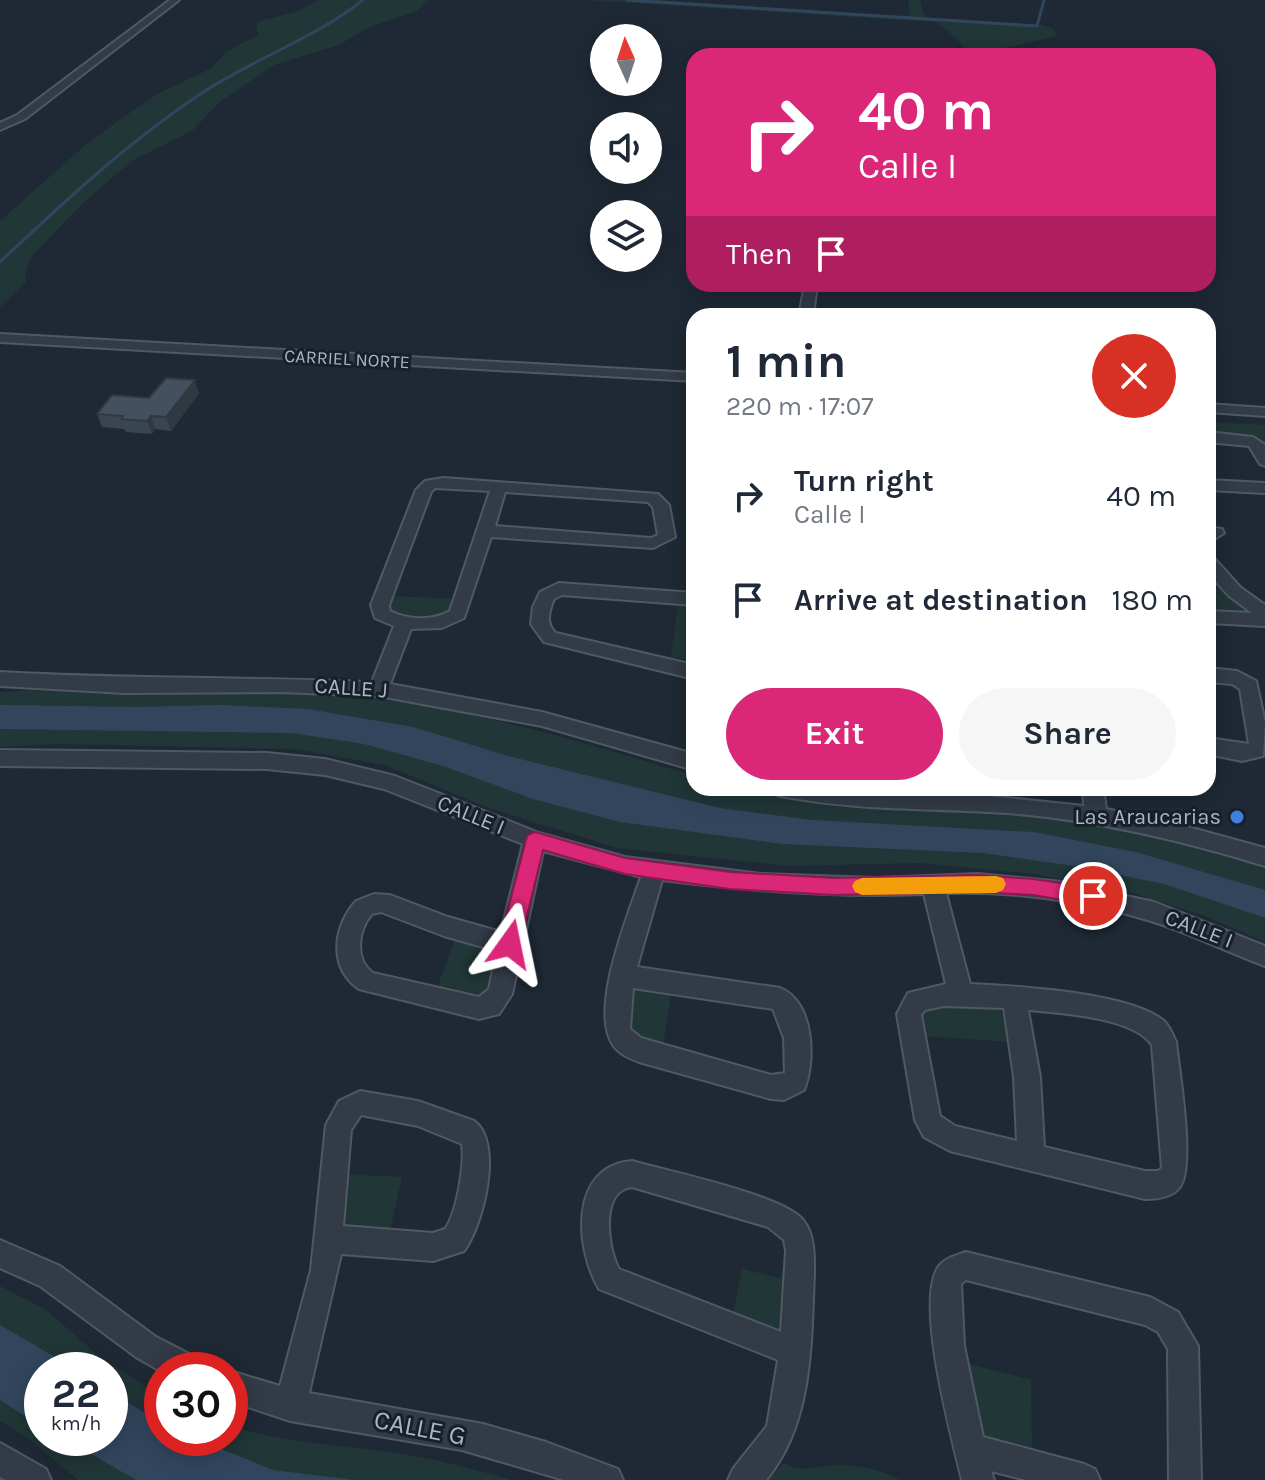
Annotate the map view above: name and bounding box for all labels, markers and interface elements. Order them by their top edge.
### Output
north arrow [590,24,662,96]
map controls [590,24,662,272]
text: 40 m [858,78,994,143]
icon: right [726,80,830,184]
button: sound [590,112,662,184]
text: Calle I [858,145,957,187]
button: layers [590,200,662,272]
icon: arrive [809,232,853,276]
text: Then [726,236,793,272]
text: 1 min [726,333,846,389]
button: close [1092,334,1176,418]
street label: CARRIEL NORTE [284,345,410,373]
text: 220 m · 17:07 [726,391,874,422]
text: Turn right [794,463,934,499]
icon: right [726,474,770,518]
text: 40 m [1106,478,1176,514]
text: Calle I [794,499,866,530]
icon: arrive [726,578,770,622]
text: Arrive at destination [794,582,1088,618]
text: 180 m [1112,582,1193,618]
street label: CALLE J [314,672,388,704]
button: Exit [726,688,943,780]
button: Share [959,688,1176,780]
street label: CALLE I [433,790,509,840]
place label: Las Araucarias [1074,804,1221,830]
marker: Las Araucarias [1228,808,1246,826]
pin [1059,862,1127,930]
icon: arrive [1071,874,1115,918]
position arrow [468,902,552,986]
street label: CALLE I [1161,904,1237,954]
speed limit sign: 30 [144,1352,248,1456]
text: 22 [52,1370,100,1417]
street label: CALLE G [372,1404,468,1452]
text: km/h [51,1412,101,1435]

